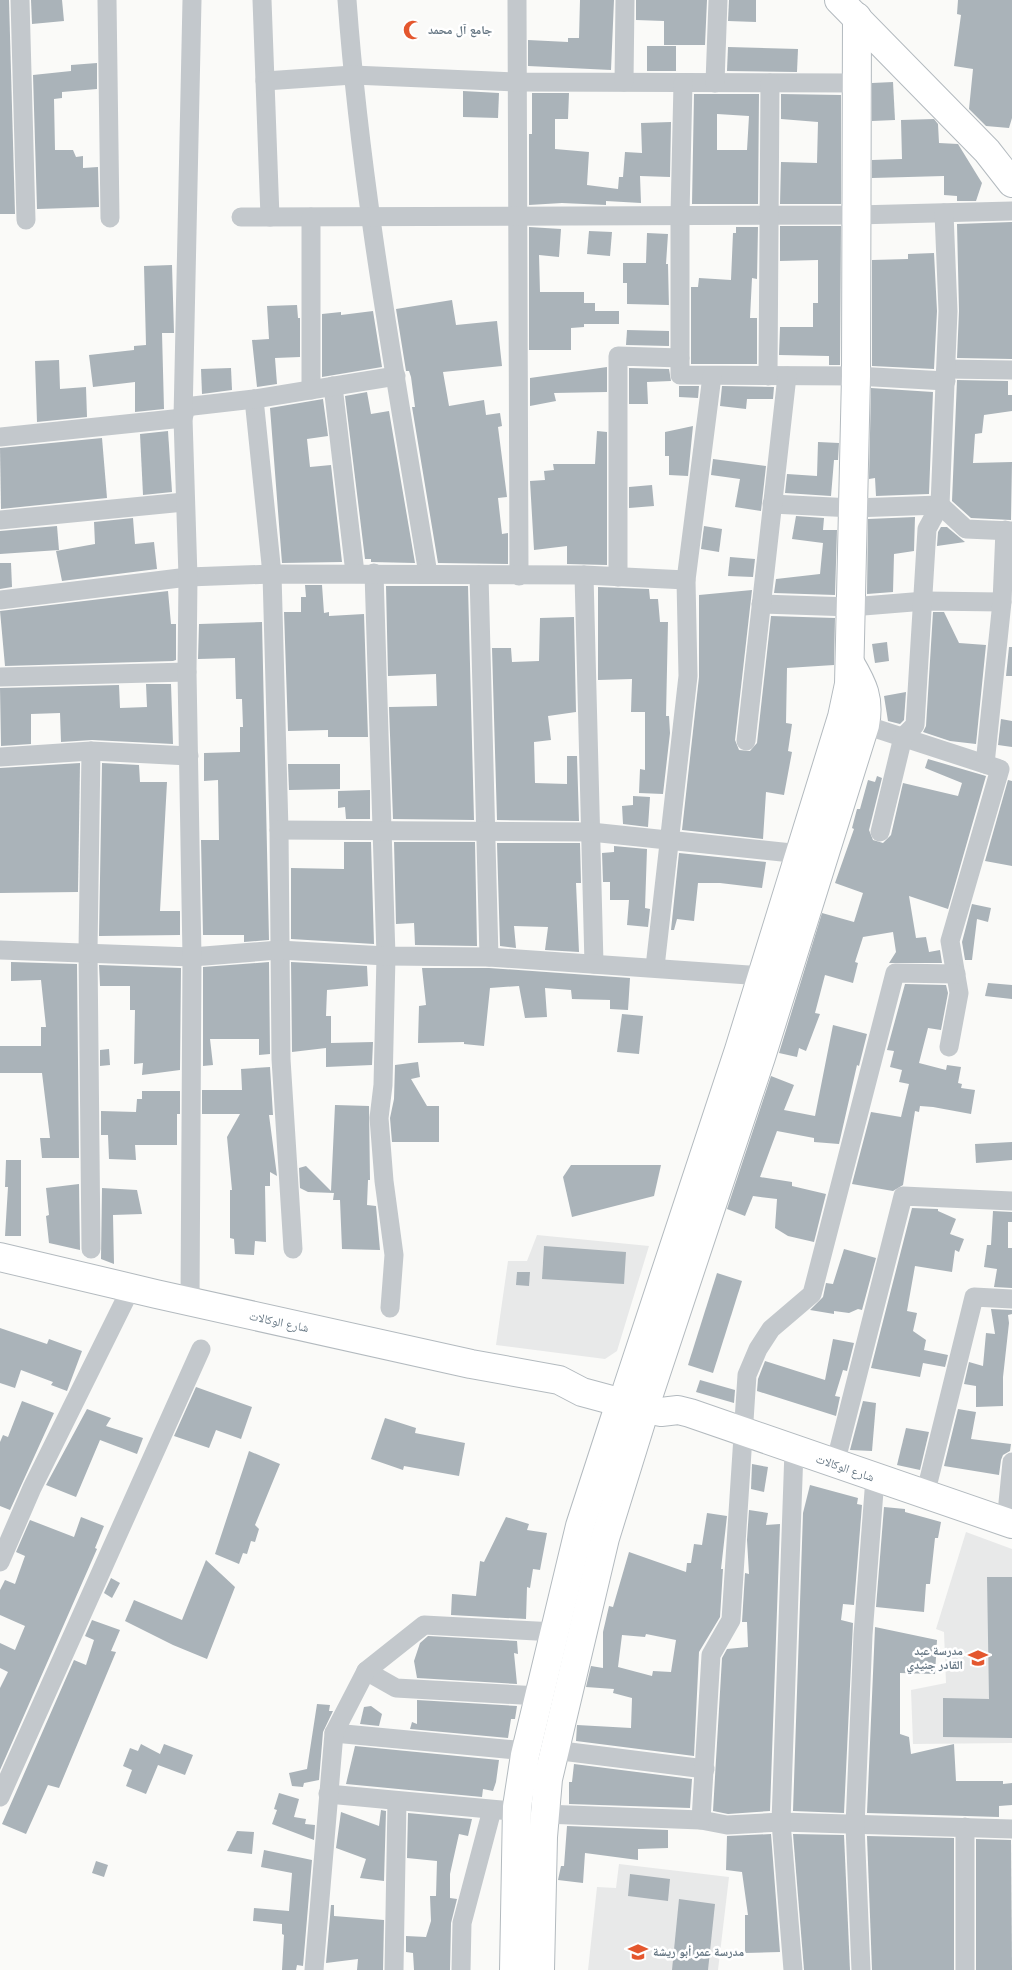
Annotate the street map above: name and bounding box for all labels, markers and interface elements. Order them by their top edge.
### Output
mosque icon: جامع آل محمد [402,19,424,41]
place label: جامع آل محمد [428,23,493,38]
street label: شارع الوكالات [248,1309,310,1336]
street label: شارع الوكالات [814,1452,876,1485]
place label: مدرسة عبد القادر جنيدي [906,1644,963,1675]
school or university icon: مدرسة عبد القادر جنيدي [967,1647,989,1669]
school or university icon: مدرسة عمر أبو ريشة [627,1941,649,1963]
place label: مدرسة عمر أبو ريشة [653,1945,744,1959]

